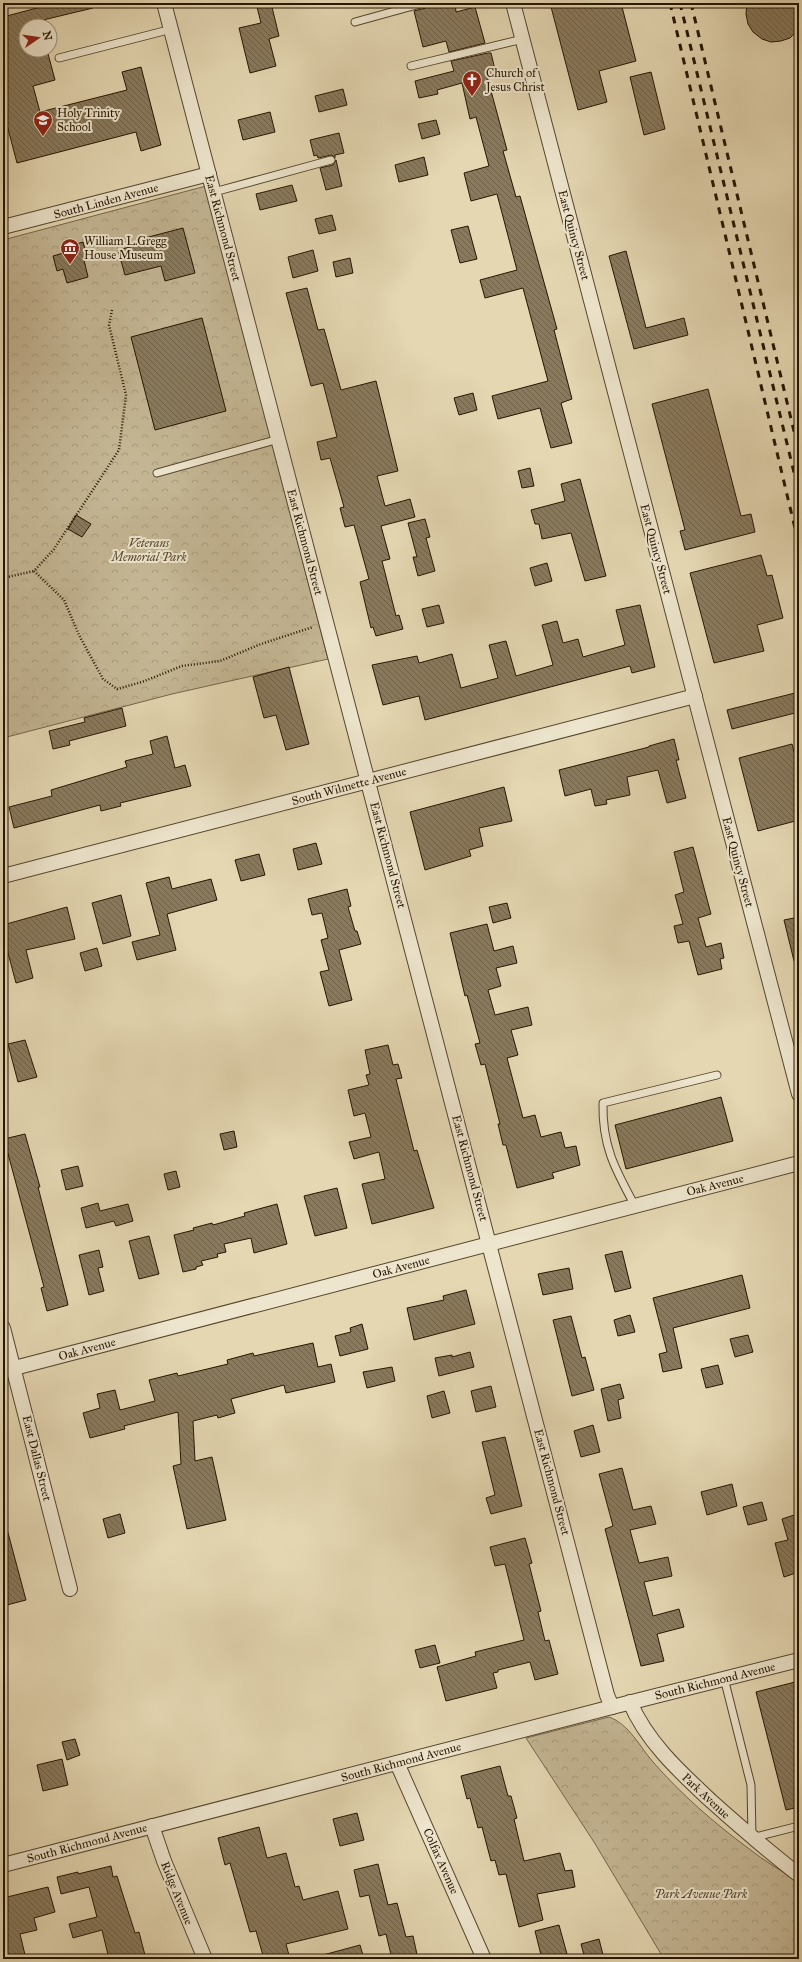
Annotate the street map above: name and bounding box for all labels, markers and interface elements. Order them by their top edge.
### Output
north arrow [18,18,58,58]
text: N [40,30,55,43]
place label: Church of Jesus Christ [484,66,545,95]
church icon: Church of Jesus Christ [461,69,483,97]
place label: Holy Trinity School [57,106,120,134]
school or university icon: Holy Trinity School [32,109,54,137]
street label: East Richmond Street [202,173,244,283]
street label: South Linden Avenue [52,180,160,222]
street label: East Quincy Street [555,188,593,282]
place label: William L.Gregg House Museum [84,234,167,262]
museum icon: William L.Gregg House Museum [59,237,81,265]
street label: East Richmond Street [284,487,326,597]
street label: East Quincy Street [637,502,675,596]
park label: Veterans Memorial Park [110,536,187,564]
street label: South Wilmette Avenue [290,764,408,808]
street label: East Richmond Street [367,800,409,910]
street label: East Quincy Street [719,815,757,909]
street label: East Richmond Street [449,1113,491,1223]
street label: Oak Avenue [685,1171,745,1199]
street label: Oak Avenue [371,1253,431,1281]
street label: Oak Avenue [57,1335,117,1363]
street label: East Dallas Street [20,1414,55,1503]
street label: East Richmond Street [531,1427,573,1537]
street label: South Richmond Avenue [653,1659,777,1703]
street label: South Richmond Avenue [339,1739,463,1785]
street label: Park Avenue [679,1770,733,1822]
street label: South Richmond Avenue [25,1820,149,1866]
street label: Colfax Avenue [420,1826,462,1896]
street label: Ridge Avenue [157,1859,196,1927]
park label: Park Avenue Park [655,1887,748,1901]

